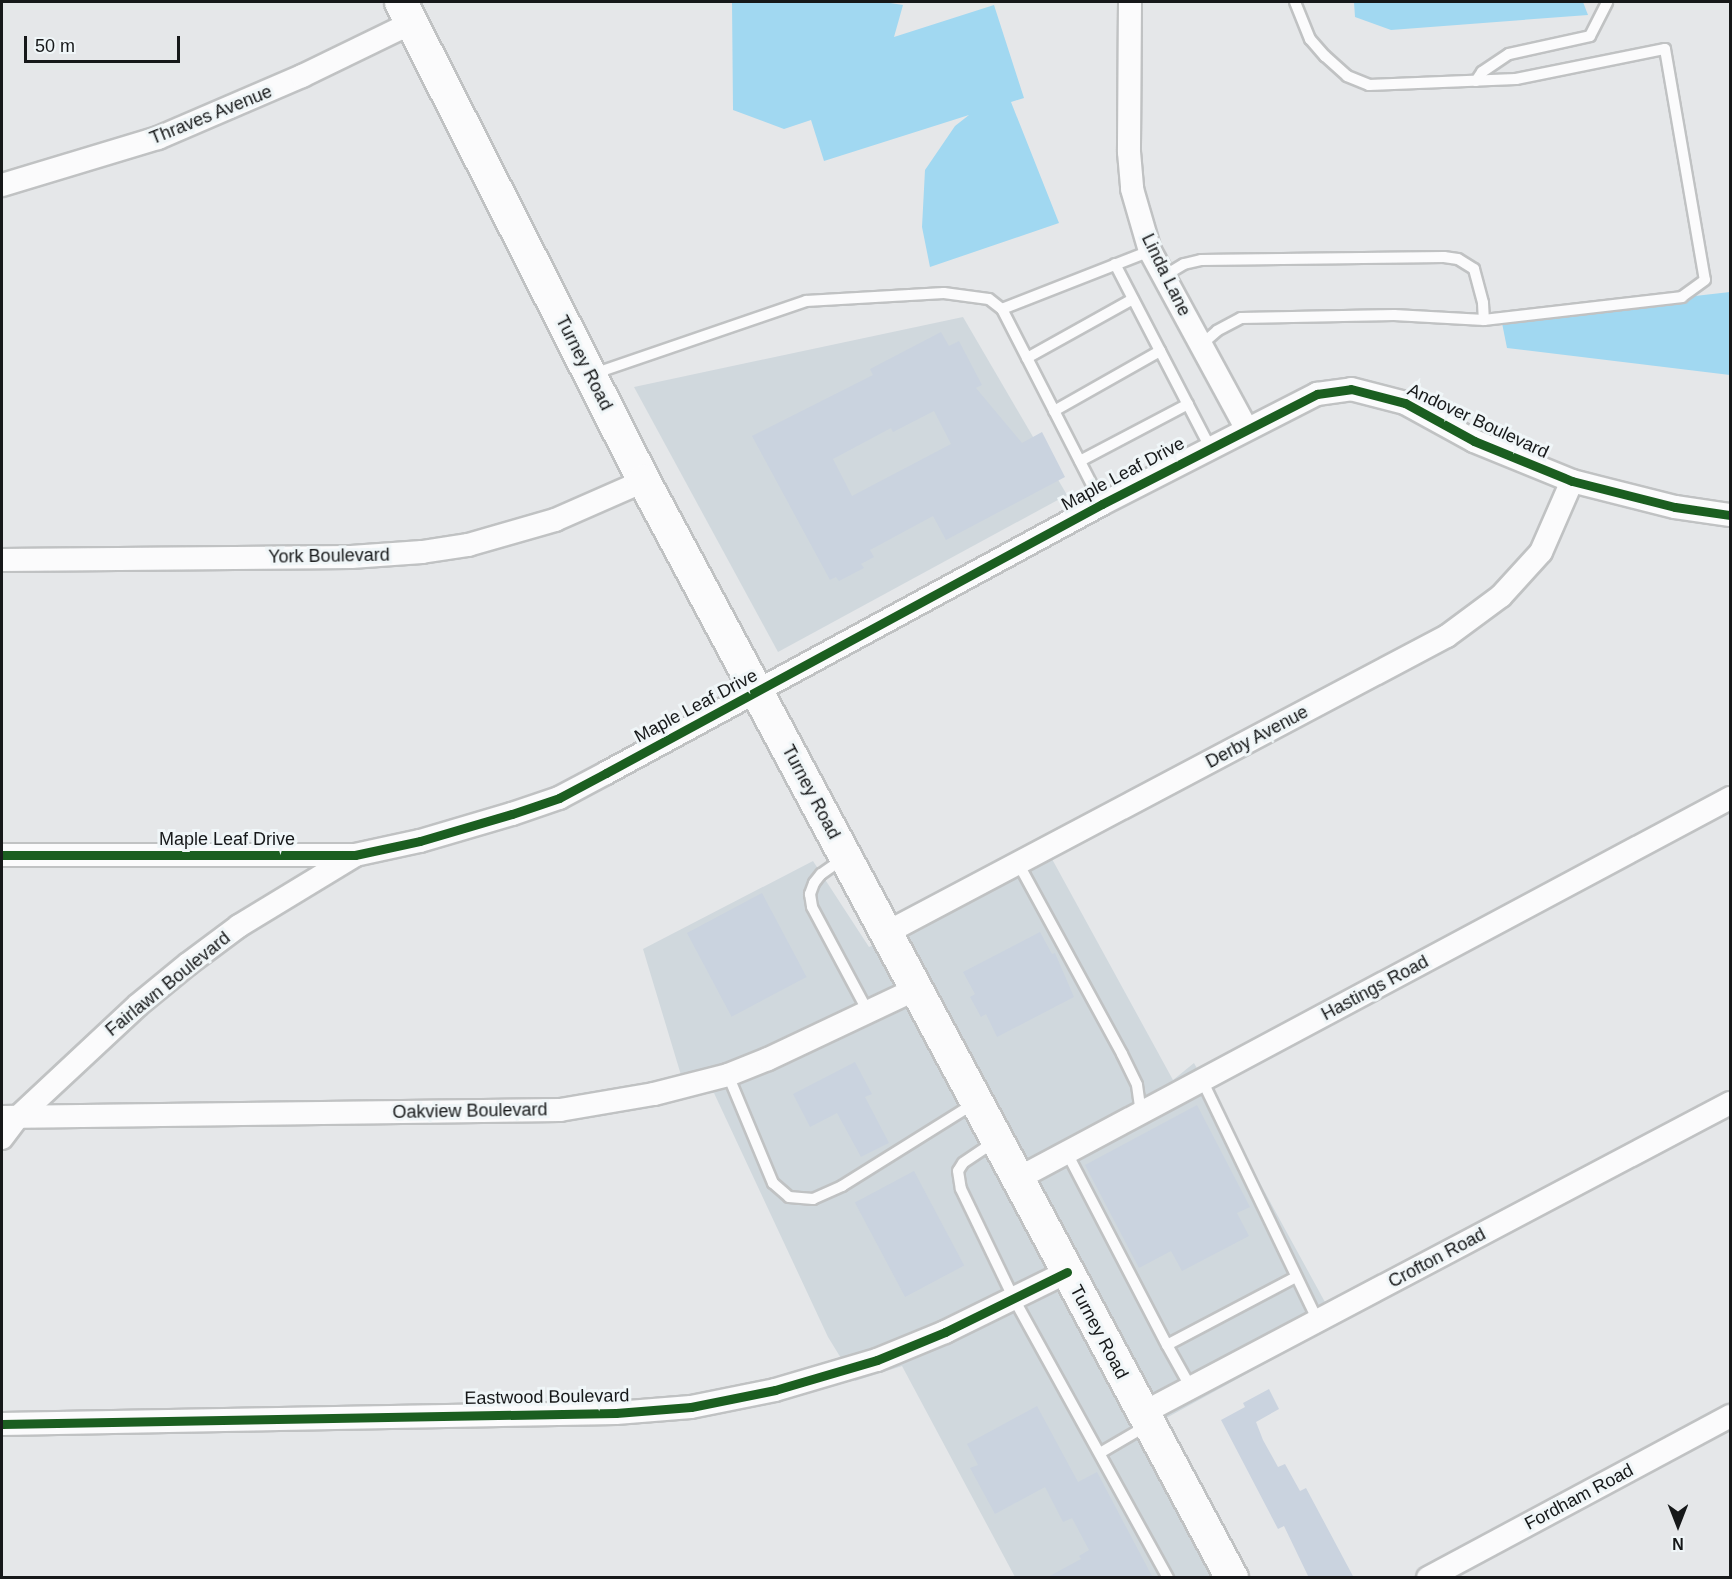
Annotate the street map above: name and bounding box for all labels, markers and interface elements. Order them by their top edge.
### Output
scale bar [27,24,183,62]
text: 50 m [35,36,75,56]
street label: Thraves Avenue [146,80,276,150]
street label: Linda Lane [1137,230,1195,320]
street label: Turney Road [551,312,617,414]
street label: Andover Boulevard [1404,379,1552,463]
street label: Maple Leaf Drive [1058,433,1188,515]
street label: York Boulevard [268,544,390,568]
street label: Maple Leaf Drive [631,665,761,747]
street label: Derby Avenue [1202,701,1312,773]
street label: Turney Road [777,741,845,843]
street label: Maple Leaf Drive [159,828,295,850]
street label: Fairlawn Boulevard [101,927,235,1041]
street label: Hastings Road [1318,951,1432,1025]
street label: Oakview Boulevard [392,1099,548,1123]
street label: Crofton Road [1385,1223,1489,1293]
street label: Turney Road [1065,1281,1133,1383]
street label: Eastwood Boulevard [464,1385,630,1409]
street label: Fordham Road [1521,1459,1637,1535]
north arrow [1648,1495,1708,1555]
text: N [1672,1535,1684,1552]

